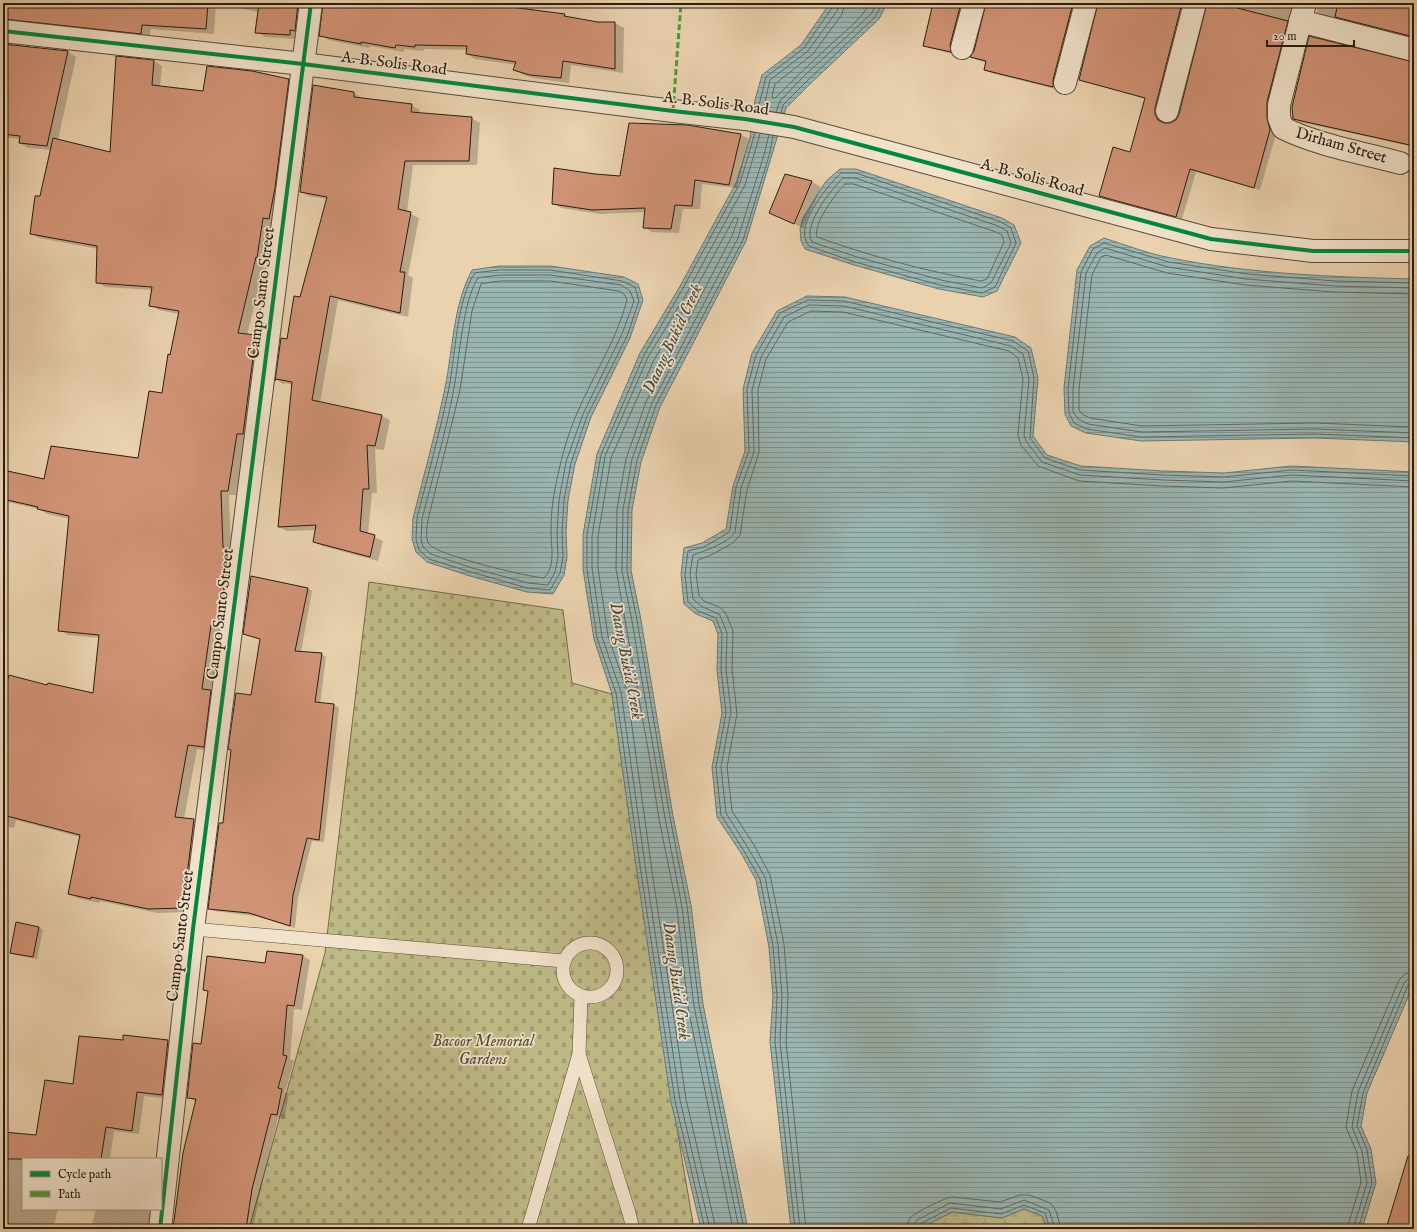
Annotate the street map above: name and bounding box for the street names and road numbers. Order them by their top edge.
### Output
street label: A. B. Solis Road [339,47,448,80]
street label: A. B. Solis Road [661,87,770,120]
street label: Dirham Street [1293,123,1389,169]
street label: A. B. Solis Road [977,154,1086,202]
street label: Campo Santo Street [244,226,280,360]
street label: Campo Santo Street [203,547,239,681]
street label: Campo Santo Street [163,869,199,1003]

